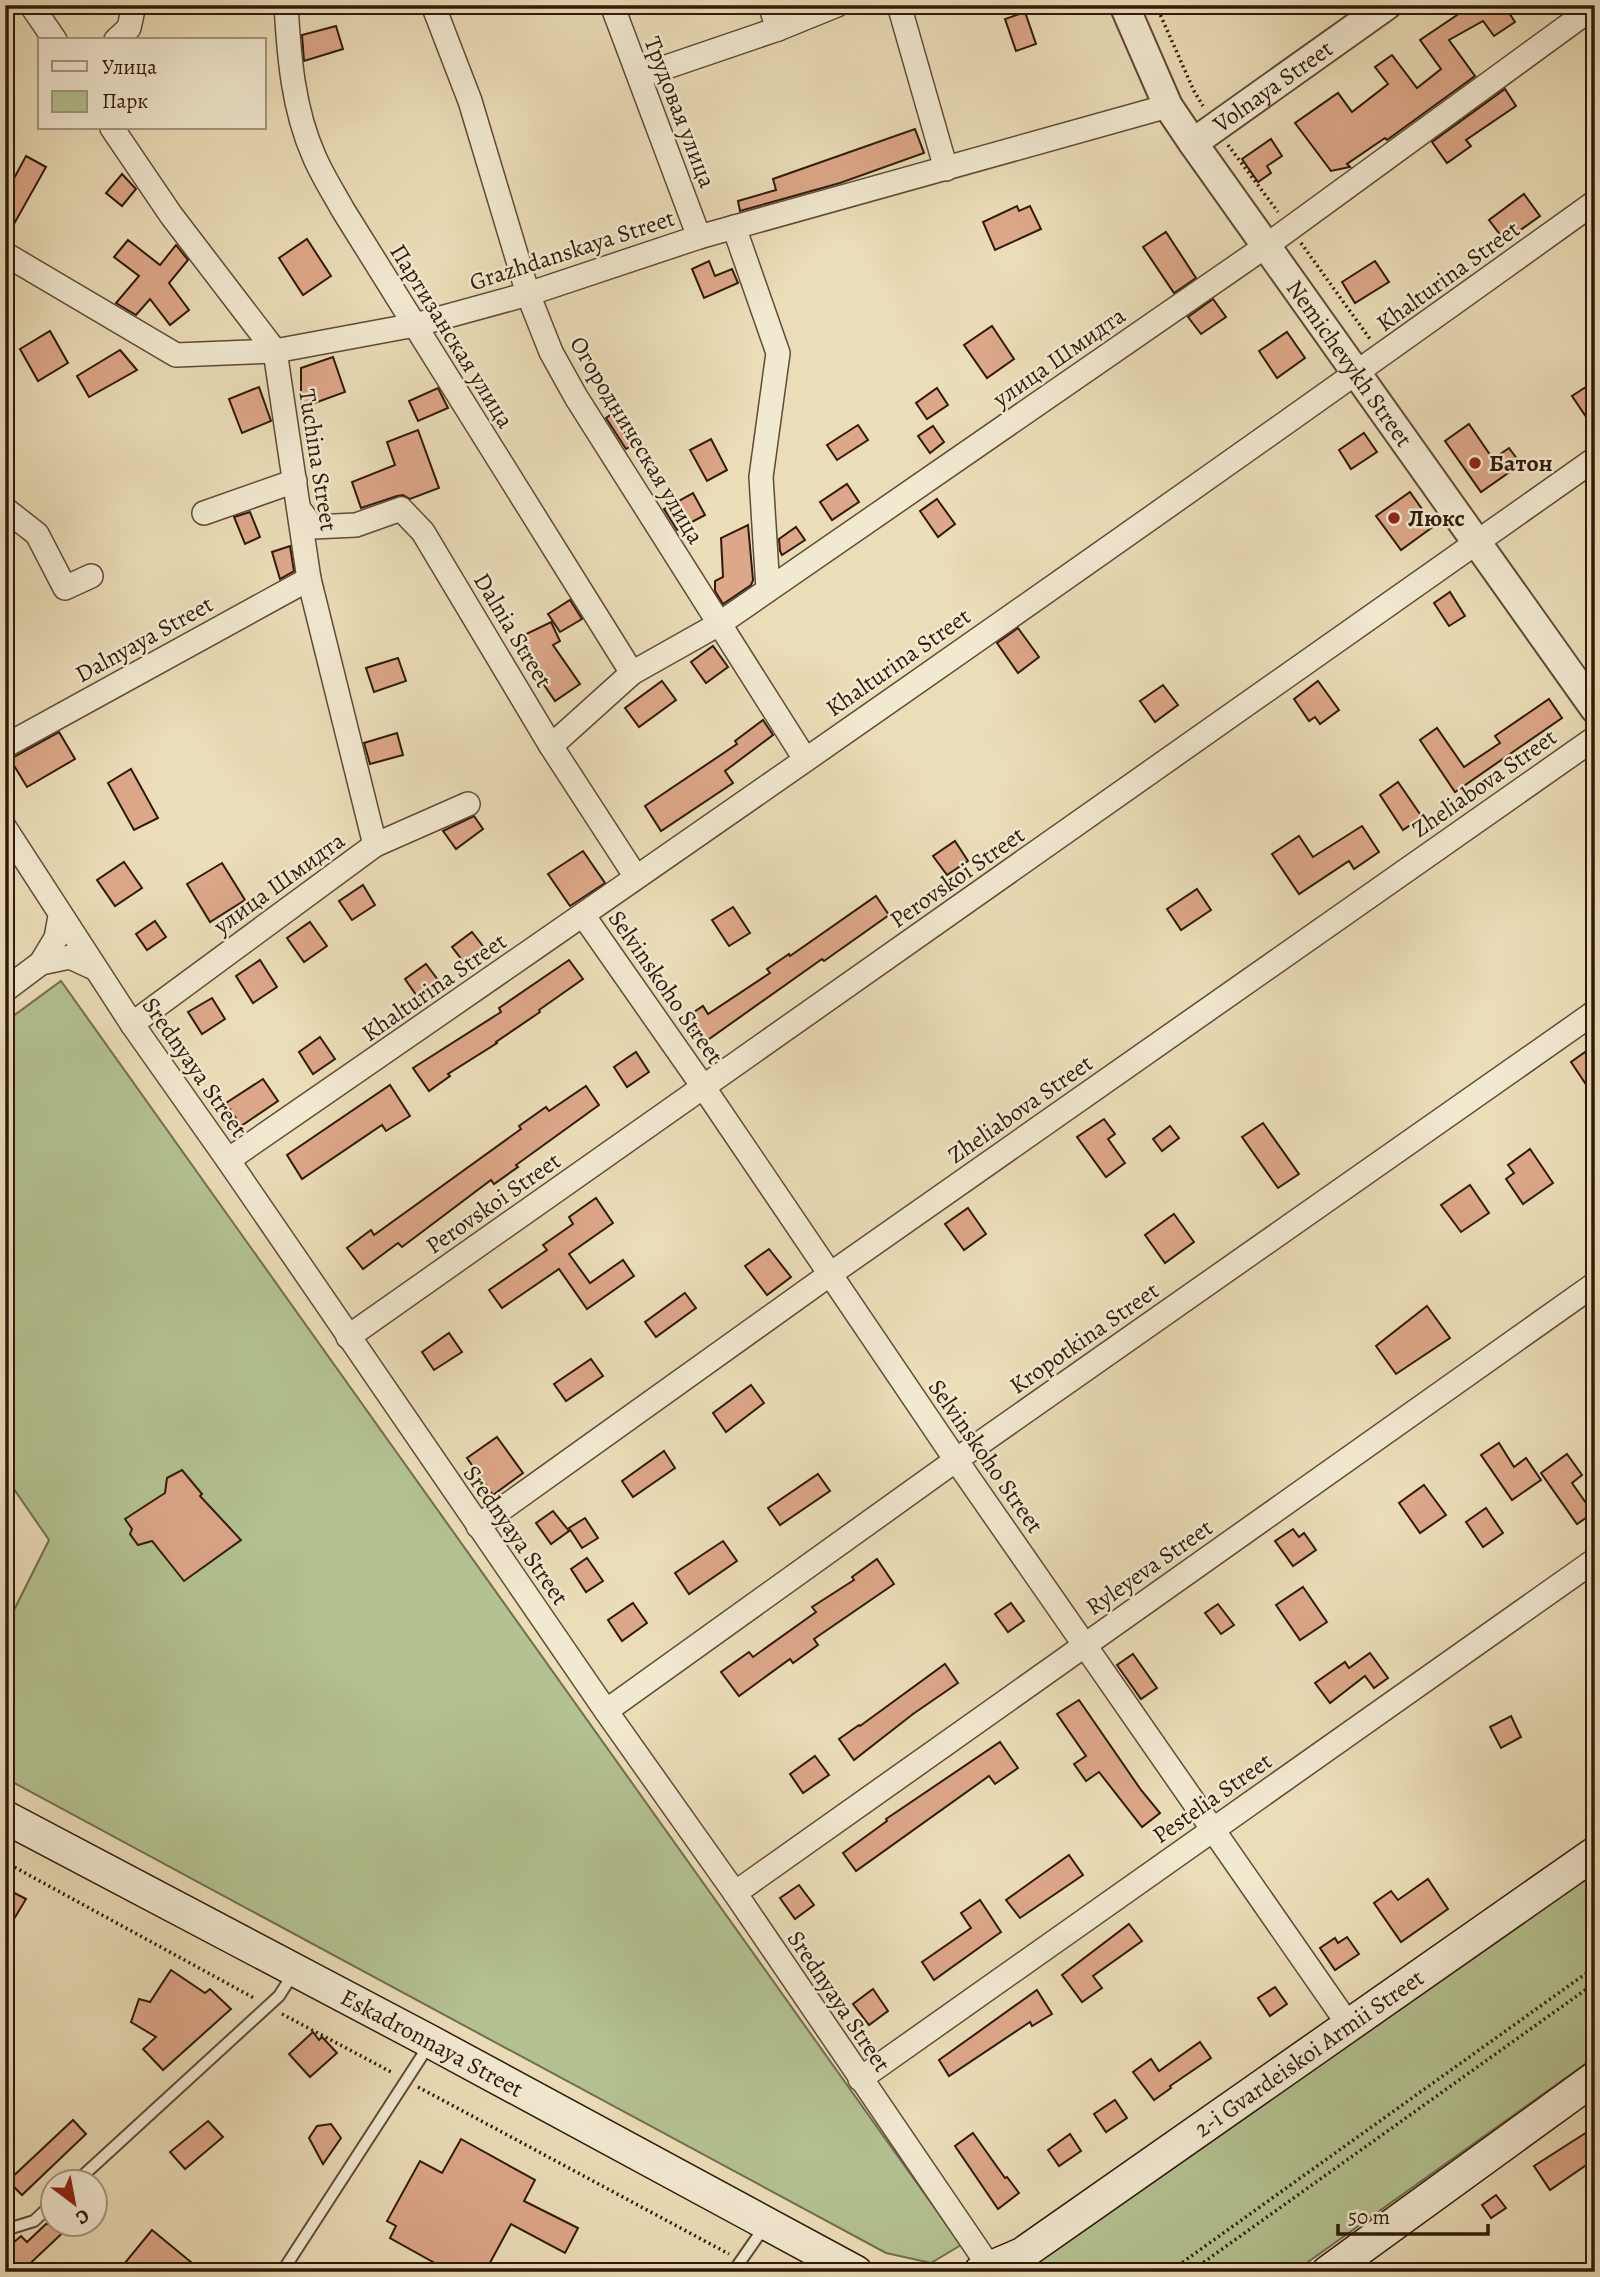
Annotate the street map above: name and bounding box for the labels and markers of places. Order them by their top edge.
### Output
place label: Батон [1489,447,1553,479]
marker: Батон [1467,455,1483,471]
place label: Люкс [1408,502,1465,534]
marker: Люкс [1386,510,1402,526]

